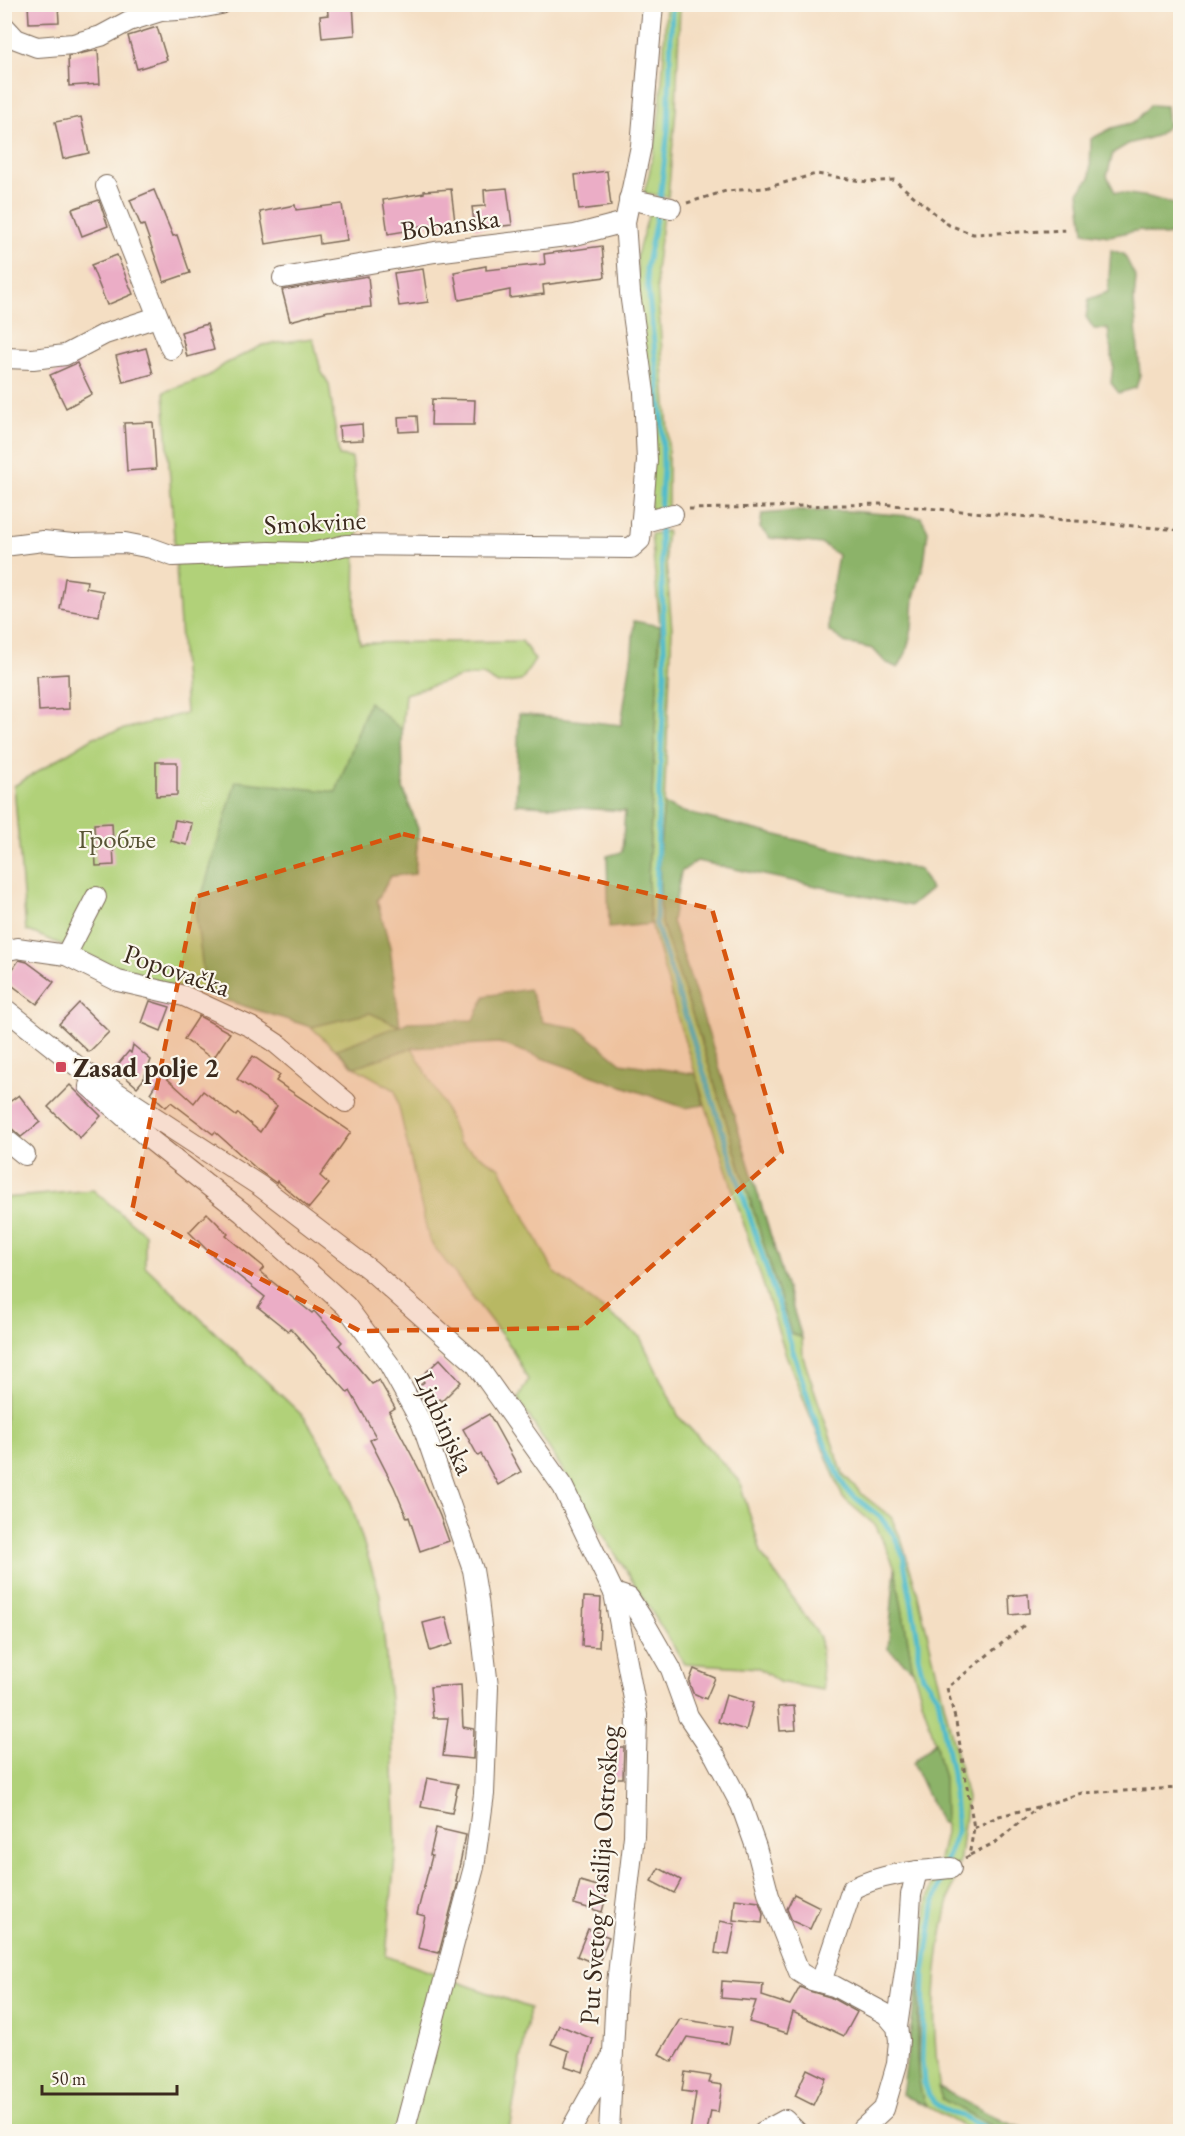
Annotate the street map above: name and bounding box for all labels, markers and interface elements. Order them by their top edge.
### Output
street label: Bobanska [398,200,502,248]
street label: Smokvine [263,502,367,542]
park label: Гробље [78,821,156,856]
street label: Popovačka [119,935,235,1005]
place label: Zasad polje 2 [73,1050,219,1085]
marker: Zasad polje 2 [54,1060,68,1074]
street label: Ljubinjska [407,1366,483,1480]
street label: Put Svetog Vasilija Ostroškog [571,1724,627,2026]
scale bar [42,2058,177,2096]
text: 50 m [51,2067,86,2090]

